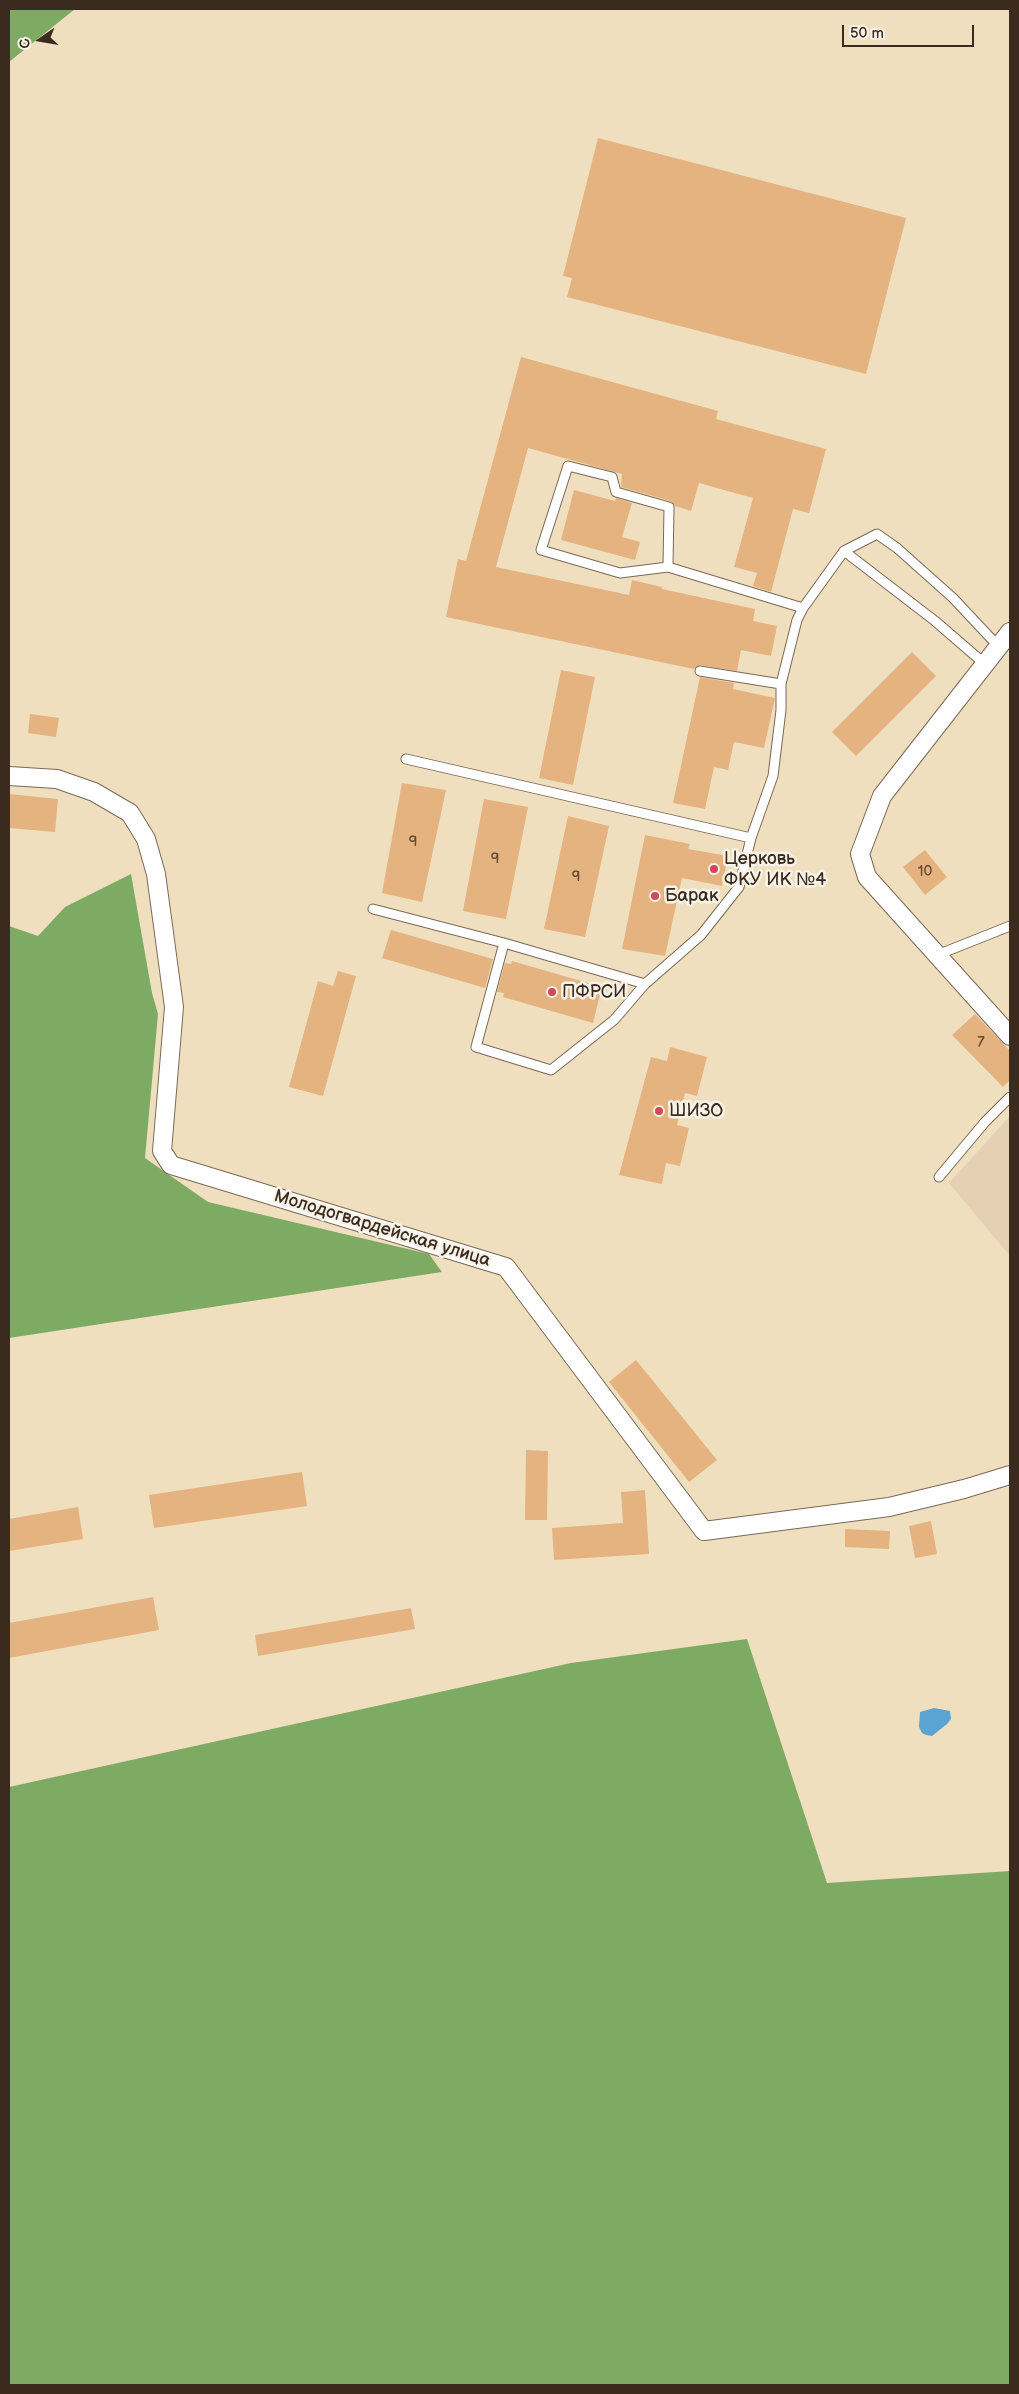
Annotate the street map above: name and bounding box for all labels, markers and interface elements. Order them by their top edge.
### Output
north arrow [15,15,65,65]
scale bar [844,15,976,47]
text: 50 m [850,24,884,43]
text: С [16,37,34,50]
house number: 9 [409,833,417,851]
place label: Церковь ФКУ ИК №4 [724,848,826,891]
house number: 9 [491,850,499,868]
marker: Церковь ФКУ ИК №4 [708,863,720,875]
house number: 10 [918,863,932,881]
house number: 9 [572,868,580,886]
place label: Барак [665,885,718,907]
marker: Барак [649,890,661,902]
place label: ПФРСИ [562,981,626,1003]
marker: ПФРСИ [546,986,558,998]
house number: 7 [977,1034,985,1052]
place label: ШИЗО [669,1100,723,1122]
marker: ШИЗО [653,1105,665,1117]
street label: Молодогвардейская улица [271,1186,493,1272]

